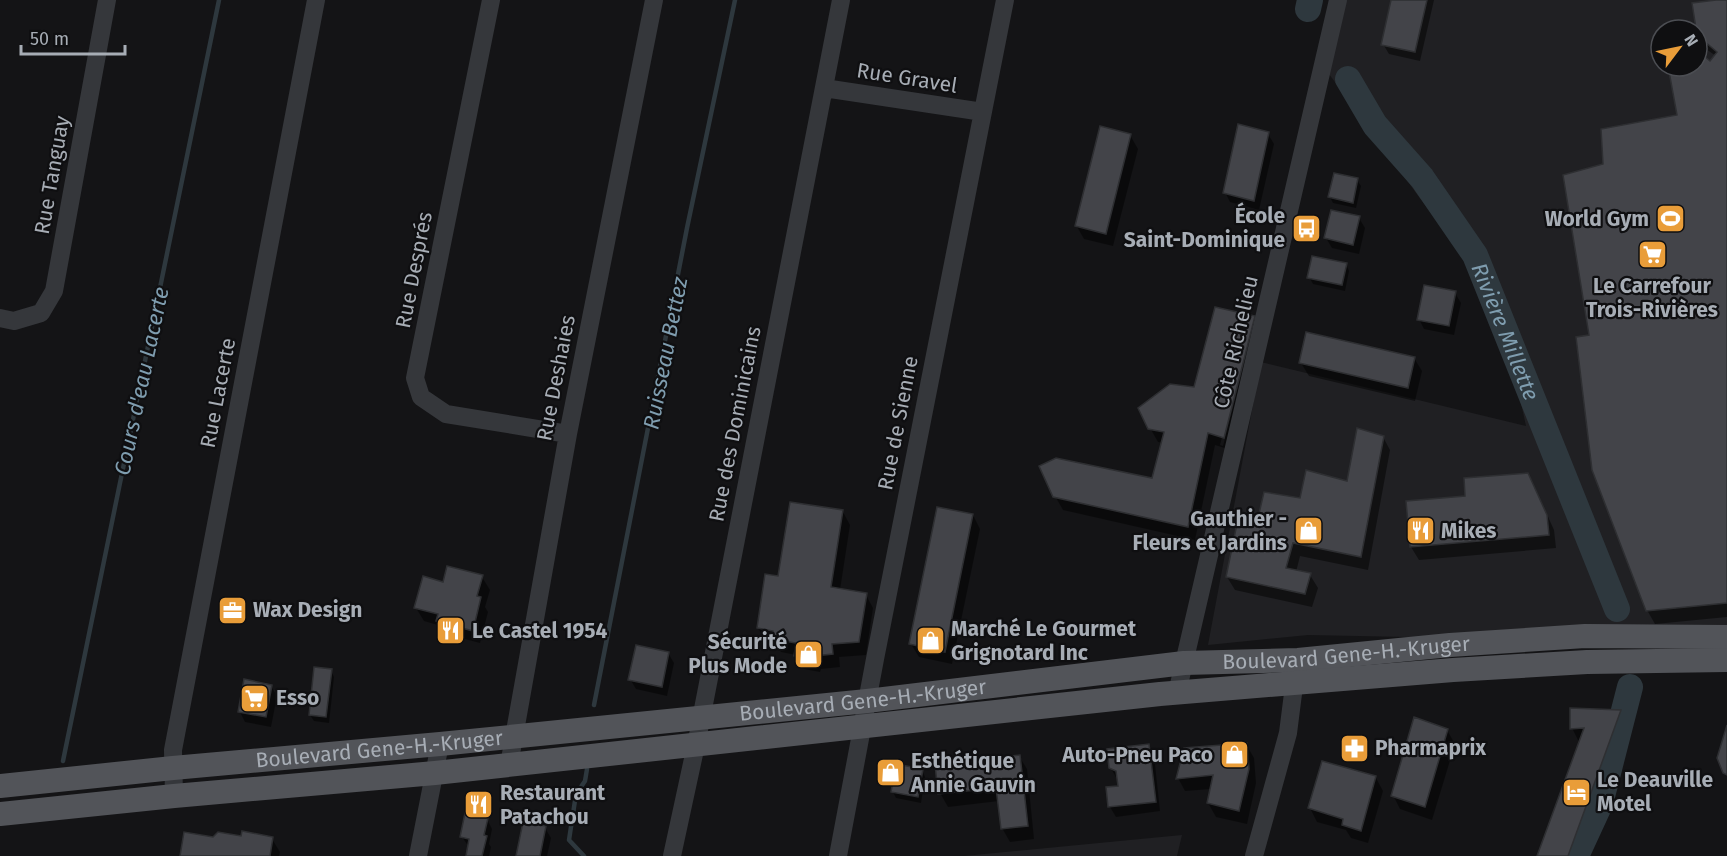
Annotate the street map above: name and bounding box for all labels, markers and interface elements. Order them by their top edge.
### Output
scale bar [21,18,124,56]
north arrow [1649,18,1709,78]
text: 50 m [30,28,69,50]
text: N [1680,31,1702,50]
street label: Rue Gravel [855,57,959,99]
street label: Rue Tanguay [29,113,75,236]
place label: École Saint-Dominique [1124,202,1285,253]
sports icon: World Gym [1654,203,1686,235]
place label: World Gym [1545,206,1649,232]
street label: Rue Després [390,209,438,330]
bus stop icon: École Saint-Dominique [1290,212,1322,244]
supermarket icon: Le Carrefour Trois-Rivières [1636,239,1668,271]
water label: Rivière Millette [1465,259,1545,404]
street label: Côte Richelieu [1208,273,1264,411]
place label: Le Carrefour Trois-Rivières [1586,273,1718,323]
water label: Ruisseau Bettez [637,274,694,432]
water label: Cours d'eau Lacerte [108,284,175,478]
street label: Rue Deshaies [531,313,581,443]
street label: Rue des Dominicains [703,324,767,524]
street label: Rue Lacerte [195,336,241,450]
street label: Rue de Sienne [872,354,924,492]
place label: Gauthier - Fleurs et Jardins [1133,506,1287,556]
shop icon: Gauthier - Fleurs et Jardins [1292,515,1324,547]
restaurant icon: Mikes [1404,515,1436,547]
place label: Mikes [1441,518,1496,544]
office icon: Wax Design [216,594,248,626]
place label: Wax Design [253,597,362,623]
restaurant icon: Le Castel 1954 [435,615,467,647]
place label: Marché Le Gourmet Grignotard Inc [951,616,1137,666]
place label: Le Castel 1954 [472,618,607,644]
shop icon: Marché Le Gourmet Grignotard Inc [914,625,946,657]
place label: Sécurité Plus Mode [688,629,787,679]
street label: Boulevard Gene-H.-Kruger [1222,631,1471,675]
shop icon: Sécurité Plus Mode [792,638,824,670]
street label: Boulevard Gene-H.-Kruger [738,674,988,727]
supermarket icon: Esso [239,682,271,714]
place label: Esso [276,685,319,711]
street label: Boulevard Gene-H.-Kruger [254,725,504,774]
pharmacy icon: Pharmaprix [1338,732,1370,764]
place label: Pharmaprix [1375,735,1486,761]
shop icon: Auto-Pneu Paco [1218,739,1250,771]
place label: Auto-Pneu Paco [1061,742,1213,768]
place label: Esthétique Annie Gauvin [910,748,1036,798]
shop icon: Esthétique Annie Gauvin [874,757,906,789]
place label: Le Deauville Motel [1597,767,1713,817]
hotel icon: Le Deauville Motel [1560,776,1592,808]
place label: Restaurant Patachou [500,780,606,830]
restaurant icon: Restaurant Patachou [463,789,495,821]

